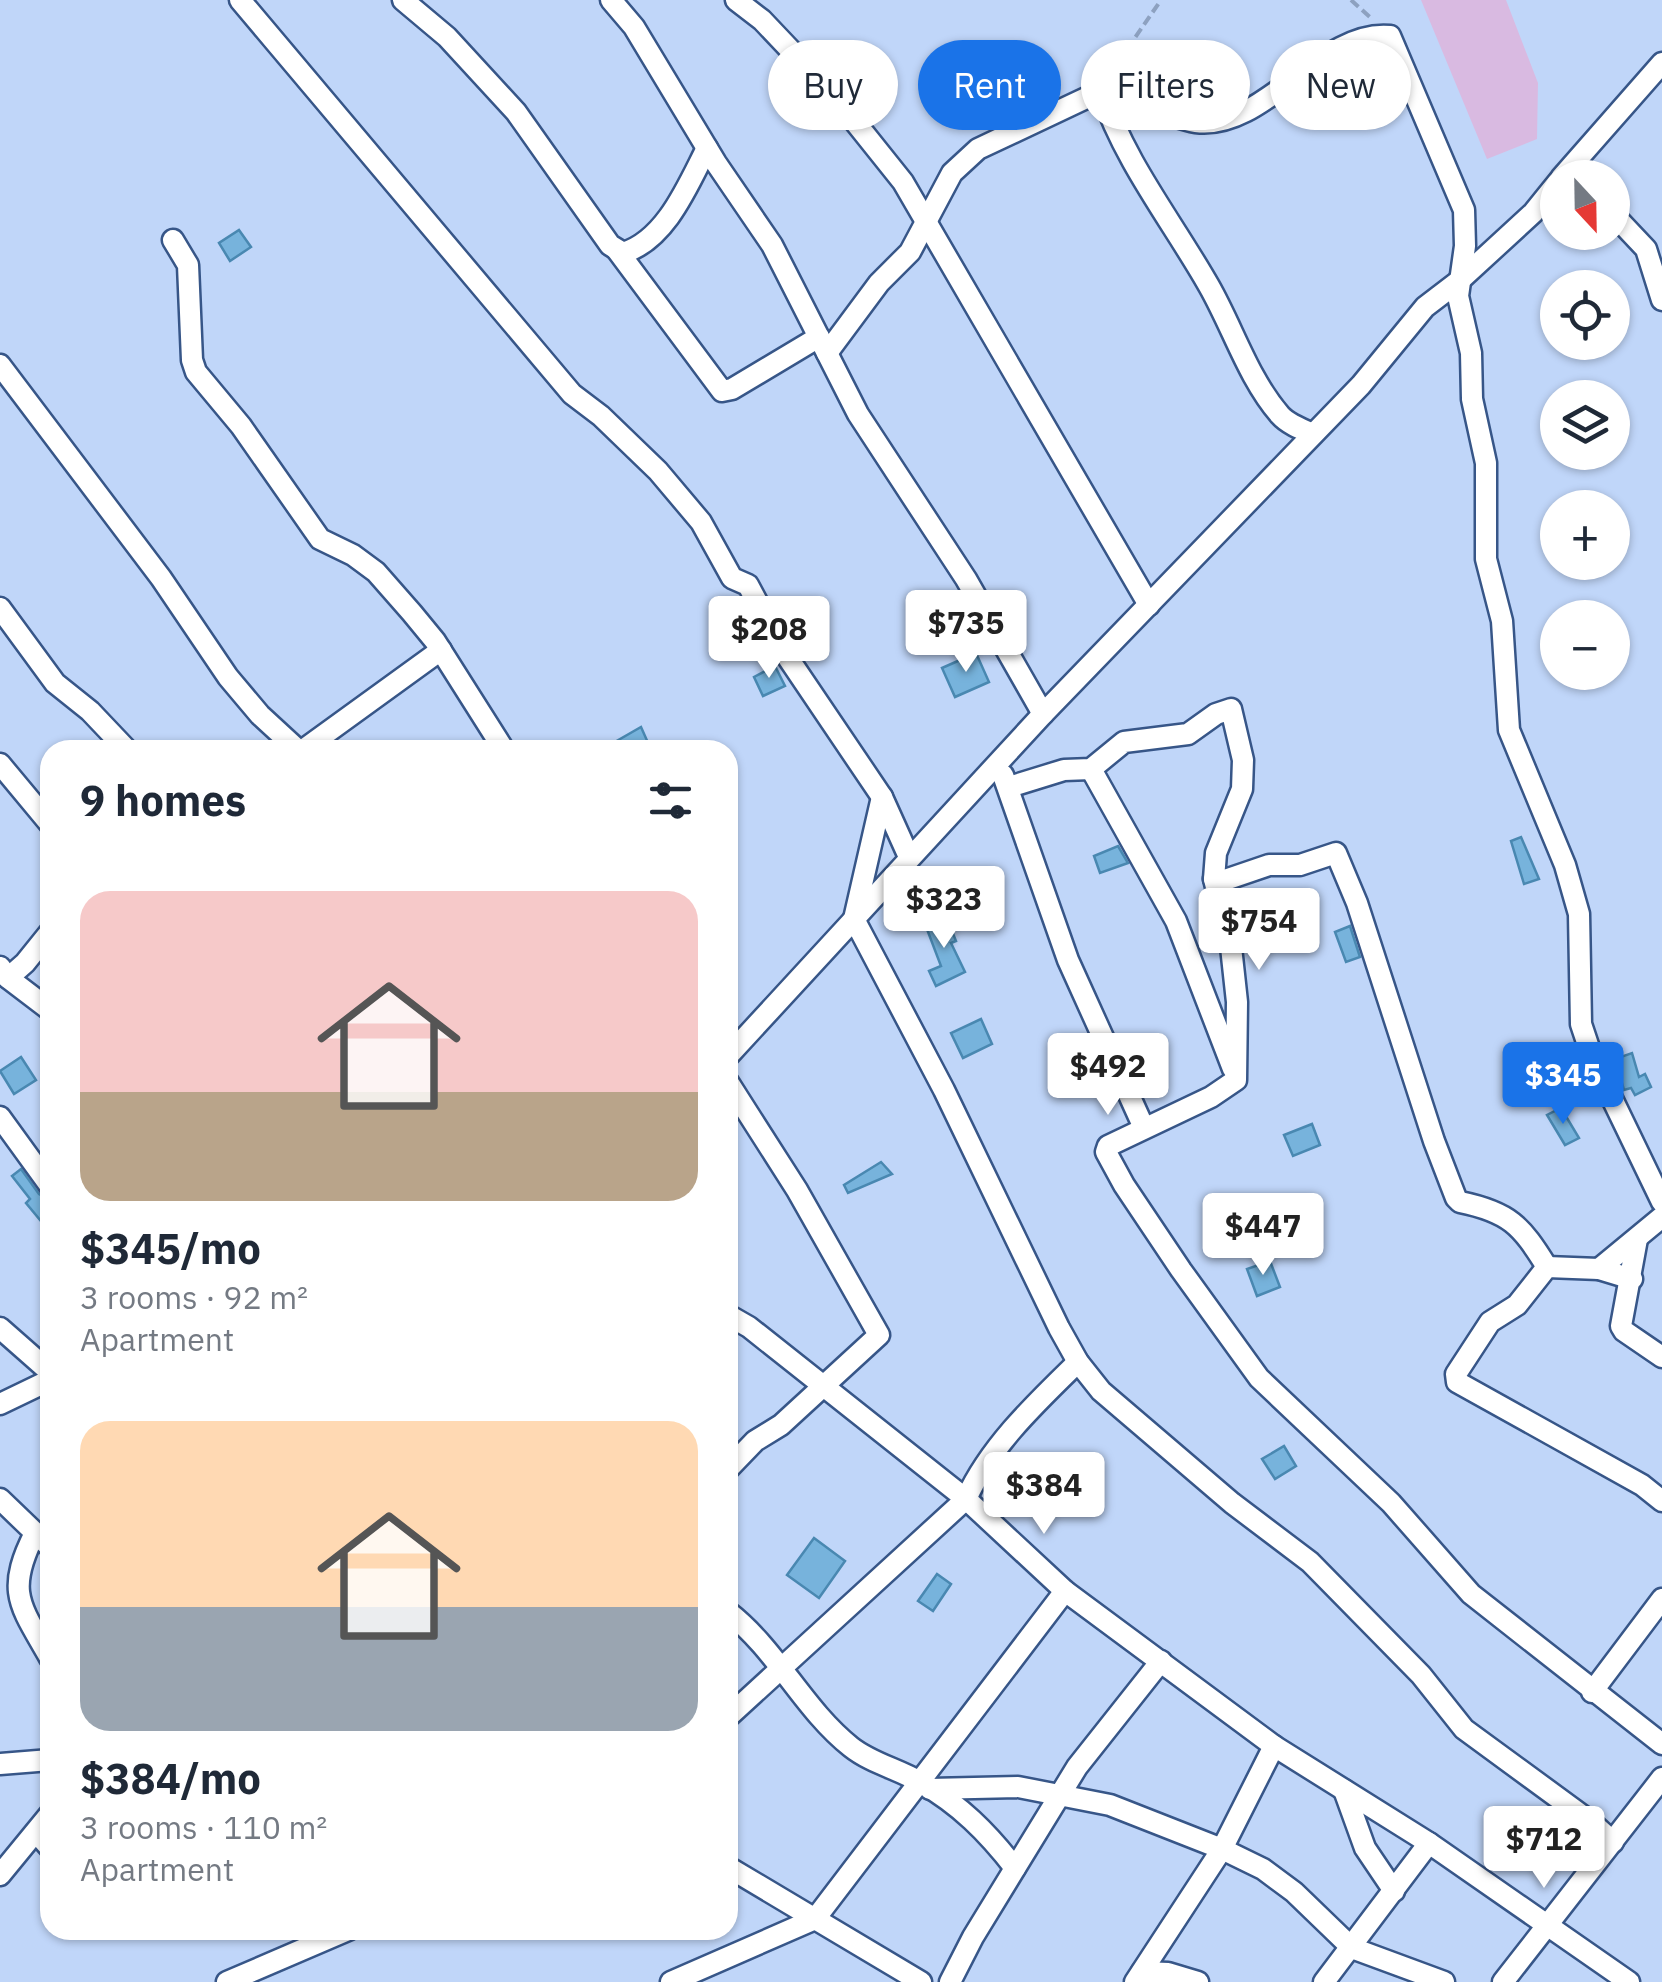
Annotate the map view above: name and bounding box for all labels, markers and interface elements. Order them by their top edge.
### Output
chip: Buy [768,40,898,130]
chip: Rent [918,40,1061,130]
chip: Filters [1081,40,1250,130]
chip: New [1270,40,1411,130]
north arrow [1540,160,1630,250]
map controls [1540,160,1630,690]
button: locate [1540,270,1630,360]
button: layers [1540,380,1630,470]
button: + [1540,490,1630,580]
pin: $735 [907,590,1025,675]
pin: $208 [710,596,828,681]
button: − [1540,600,1630,690]
text: $735 [928,601,1004,643]
text: $208 [731,607,807,649]
text: 9 homes [80,773,246,828]
icon: filters [643,773,698,828]
pin: $323 [885,866,1003,951]
text: $323 [906,877,982,919]
pin: $754 [1200,888,1318,973]
text: $754 [1221,899,1297,941]
icon: home [299,956,479,1136]
pin: $492 [1049,1033,1167,1118]
pin: $345 [1504,1042,1622,1127]
text: $492 [1070,1044,1146,1086]
text: $345 [1525,1053,1601,1095]
pin: $447 [1204,1193,1322,1278]
text: $447 [1225,1204,1301,1246]
text: $345/mo [80,1221,261,1276]
text: 3 rooms · 92 m² [80,1276,308,1318]
text: Apartment [80,1318,234,1360]
pin: $384 [985,1452,1103,1537]
text: $384 [1006,1463,1082,1505]
icon: home [299,1486,479,1666]
text: $384/mo [80,1751,261,1806]
text: 3 rooms · 110 m² [80,1806,327,1848]
pin: $712 [1485,1806,1603,1891]
text: $712 [1506,1817,1582,1859]
text: Apartment [80,1848,234,1890]

